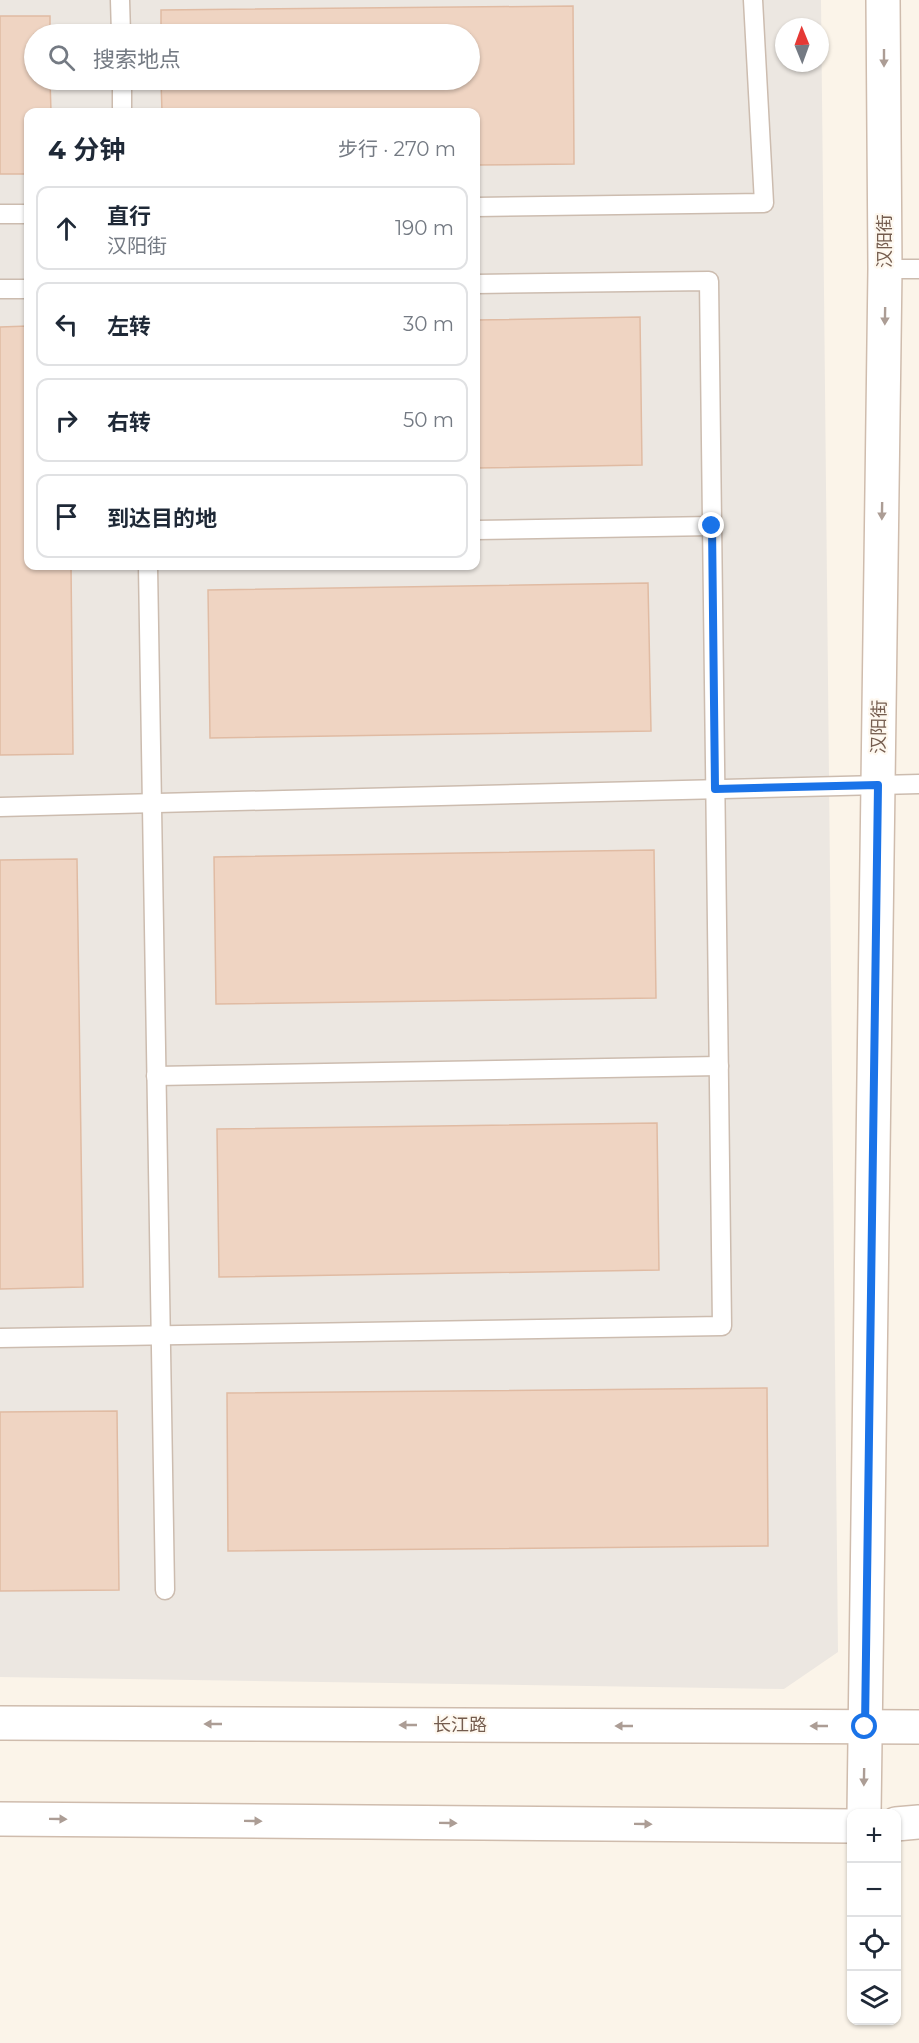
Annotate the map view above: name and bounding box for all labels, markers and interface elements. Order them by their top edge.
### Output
north arrow [775,18,829,72]
search box [24,24,480,90]
icon: search [45,41,78,74]
text: 搜索地点 [93,46,181,73]
one-way arrow [879,49,889,68]
text: 4 分钟 [48,134,125,166]
text: 步行 · 270 m [338,137,456,161]
text: 直行 [107,203,151,230]
icon: ahead [50,212,83,245]
street label: 汉阳街 [874,214,896,268]
text: 190 m [395,216,454,240]
text: 汉阳街 [107,234,167,258]
one-way arrow [880,307,889,326]
icon: left [50,308,83,341]
text: 30 m [403,312,454,336]
text: 左转 [107,313,151,340]
icon: right [50,404,83,437]
text: 50 m [403,408,454,432]
text: 右转 [107,409,151,436]
icon: arrive [50,500,83,533]
one-way arrow [877,502,887,521]
text: 到达目的地 [107,505,217,532]
route end [698,512,724,538]
street label: 汉阳街 [868,700,890,754]
route start [851,1713,877,1739]
street label: 长江路 [433,1714,487,1736]
one-way arrow [203,1719,222,1729]
one-way arrow [398,1720,417,1730]
one-way arrow [614,1721,633,1731]
one-way arrow [809,1722,828,1731]
one-way arrow [859,1768,869,1787]
map controls [847,1809,901,2025]
button: + [847,1809,901,1863]
one-way arrow [49,1814,68,1824]
one-way arrow [244,1816,263,1826]
one-way arrow [439,1818,458,1828]
one-way arrow [634,1819,653,1829]
button: − [847,1863,901,1917]
button: locate [847,1917,901,1971]
button: layers [847,1971,901,2025]

